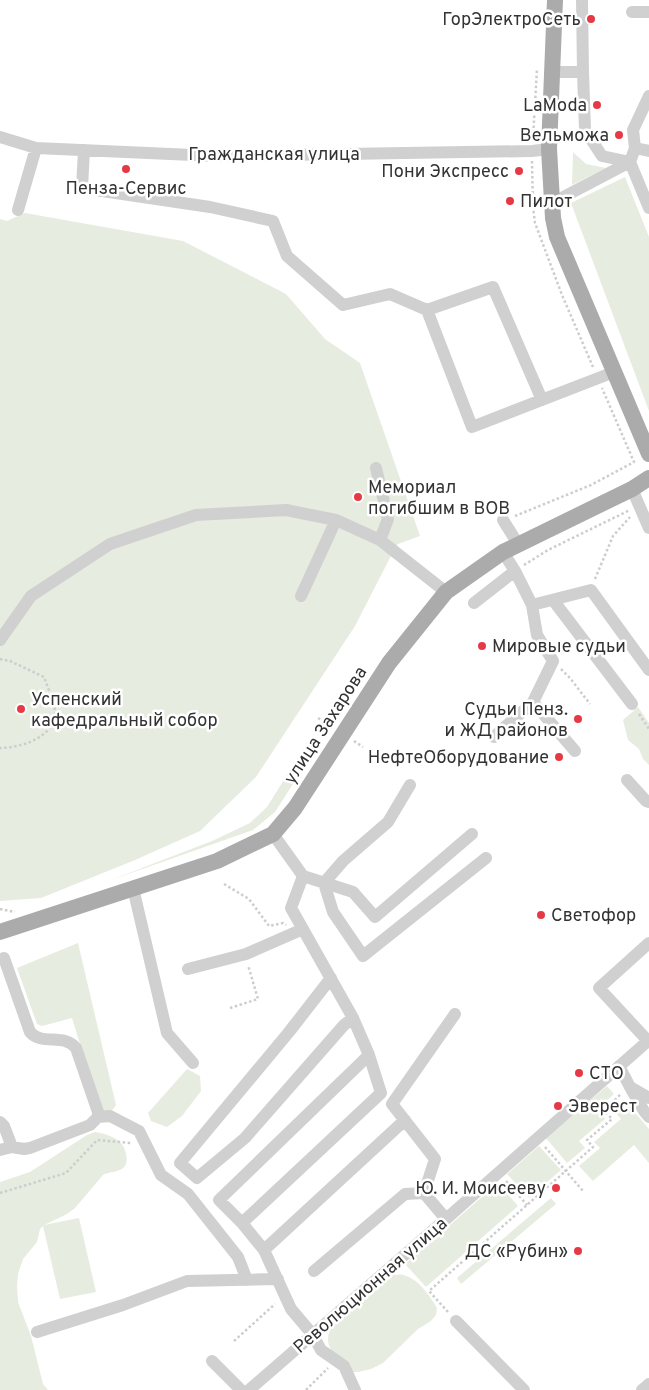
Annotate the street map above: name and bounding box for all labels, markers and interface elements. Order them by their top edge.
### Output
place label: ГорЭлектроСеть [442,9,581,32]
marker: ГорЭлектроСеть [585,13,597,25]
place label: LaModa [523,95,587,118]
marker: LaModa [591,99,603,111]
place label: Вельможа [520,125,609,148]
marker: Вельможа [613,129,625,141]
street label: Гражданская улица [188,144,360,167]
place label: Пони Экспресс [381,161,509,184]
marker: Пенза-Сервис [120,163,132,175]
marker: Пони Экспресс [513,165,525,177]
place label: Пенза-Сервис [66,178,186,201]
place label: Пилот [520,191,573,214]
marker: Пилот [504,195,516,207]
place label: Мемориал погибшим в ВОВ [368,477,510,521]
marker: Мемориал погибшим в ВОВ [352,491,364,503]
place label: Мировые судьи [492,636,626,659]
marker: Мировые судьи [476,640,488,652]
street label: улица Захарова [280,663,373,789]
place label: Успенский кафедральный собор [31,689,218,733]
place label: Судьи Пенз. и ЖД районов [445,699,568,743]
marker: Успенский кафедральный собор [15,703,27,715]
marker: Судьи Пенз. и ЖД районов [572,713,584,725]
place label: НефтеОборудование [368,747,549,770]
marker: НефтеОборудование [553,751,565,763]
place label: Светофор [551,905,636,928]
marker: Светофор [535,909,547,921]
place label: СТО [589,1063,624,1086]
marker: СТО [573,1067,585,1079]
place label: Эверест [568,1096,637,1119]
marker: Эверест [552,1100,564,1112]
place label: Ю. И. Моисееву [415,1178,546,1201]
marker: Ю. И. Моисееву [550,1182,562,1194]
street label: Революционная улица [289,1213,453,1359]
place label: ДС «Рубин» [465,1241,568,1264]
marker: ДС «Рубин» [572,1245,584,1257]

